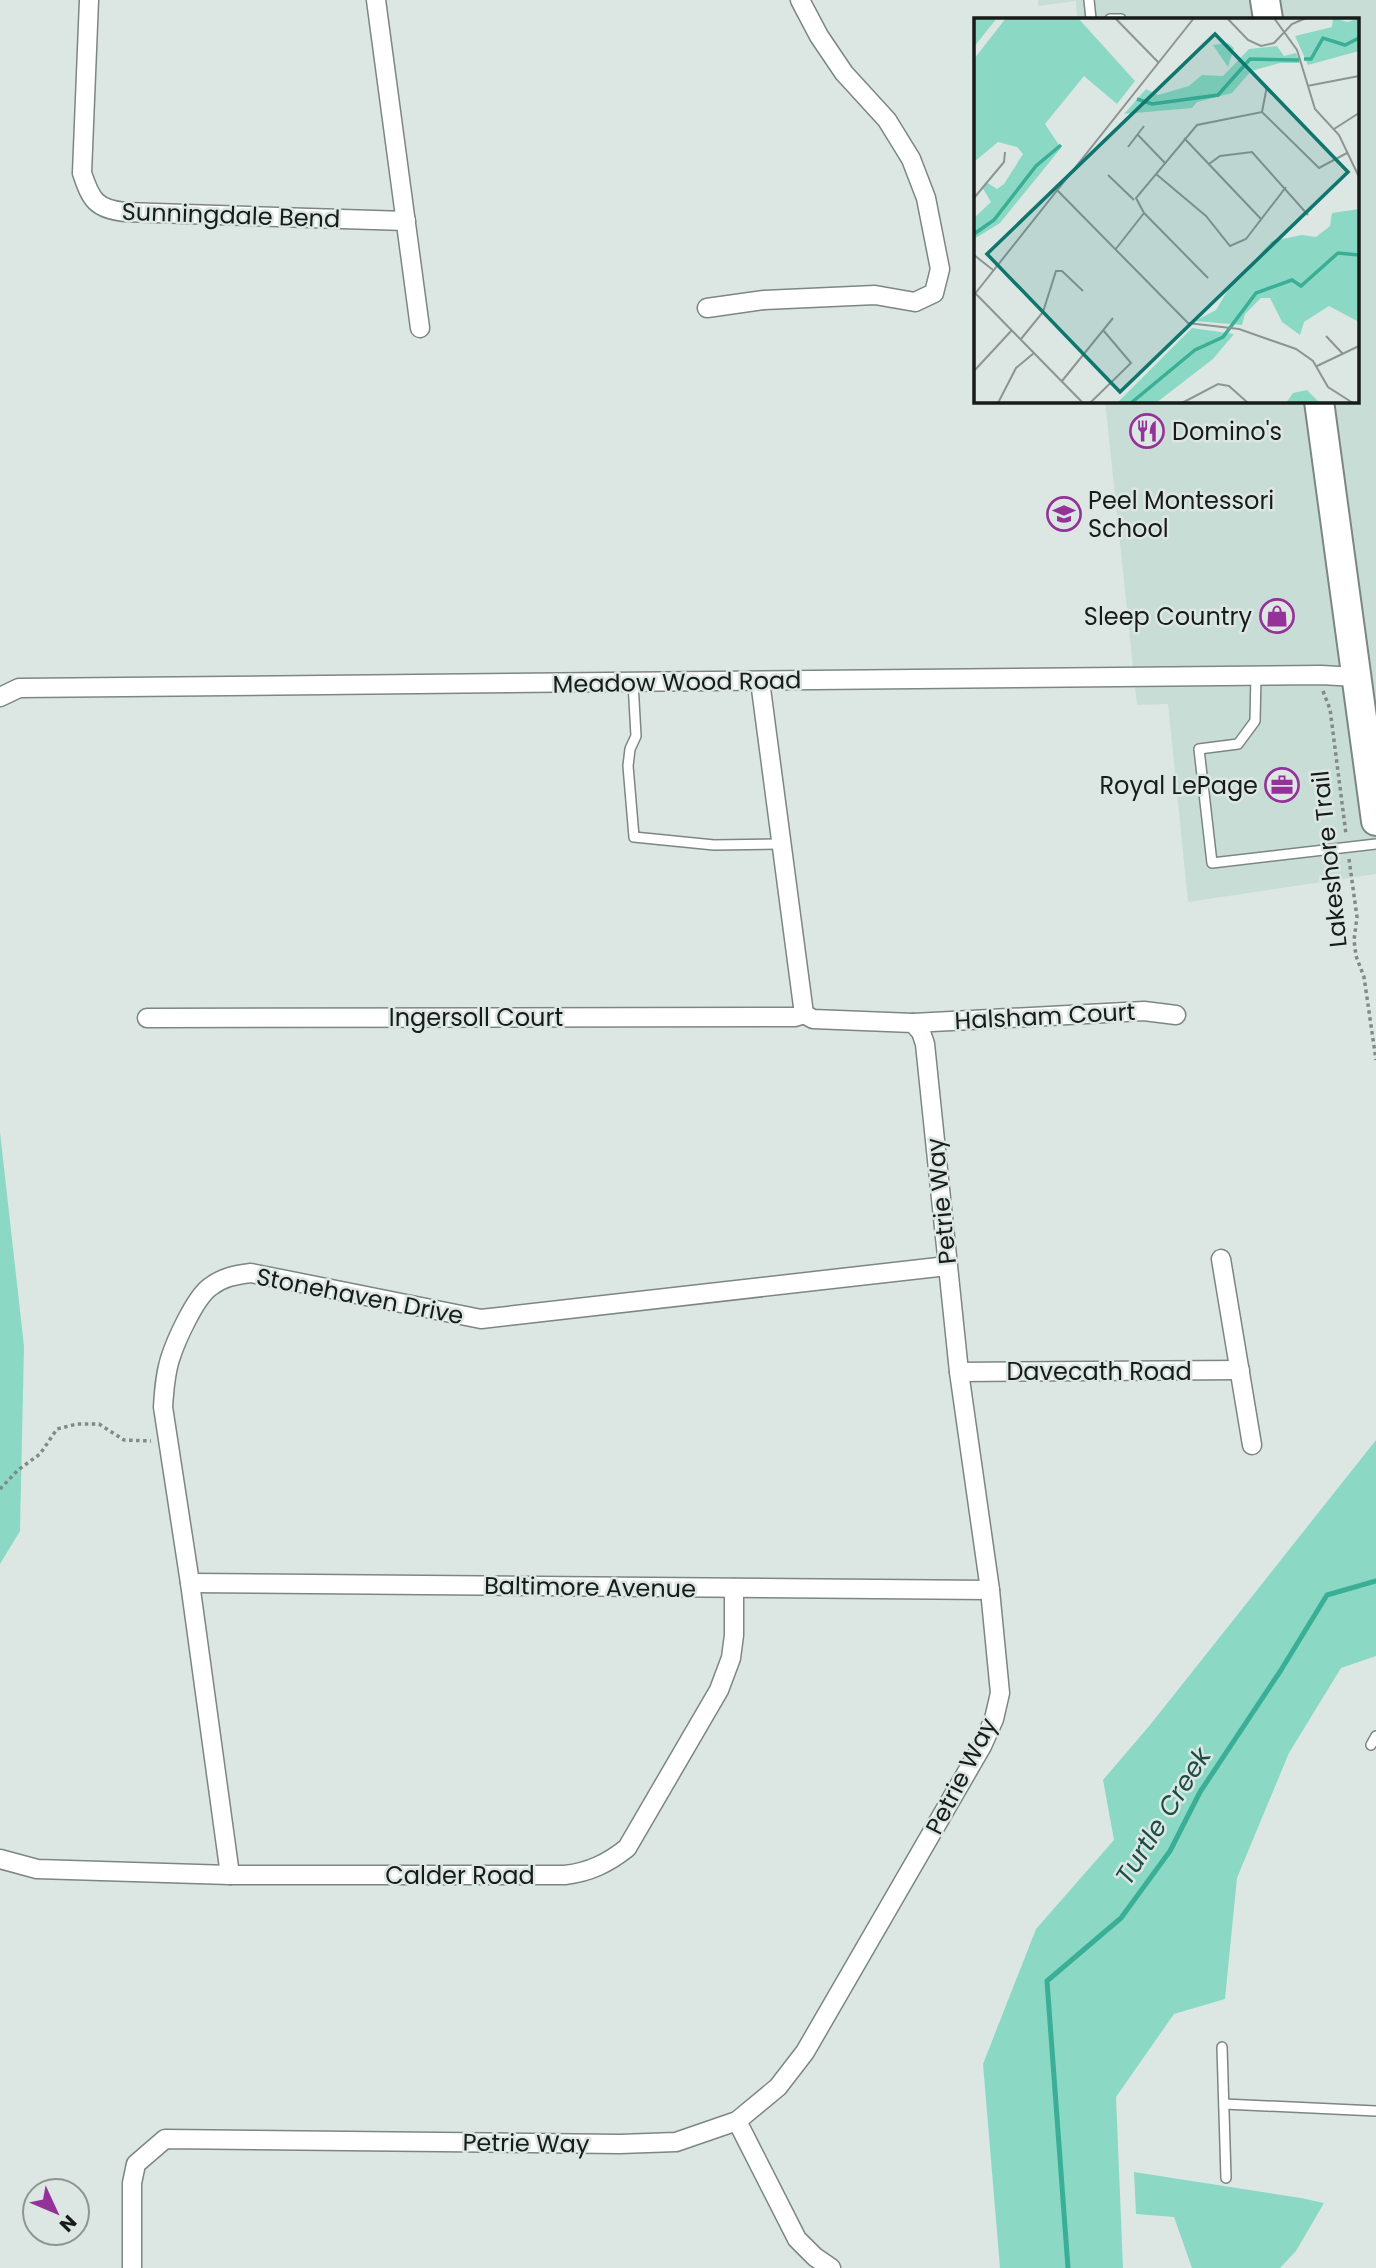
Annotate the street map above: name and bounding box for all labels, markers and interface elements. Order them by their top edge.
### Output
inset map [974,18,1358,402]
street label: Sunningdale Bend [121,195,341,235]
restaurant icon: Domino's [1128,412,1166,450]
place label: Domino's [1172,415,1282,448]
place label: Peel Montessori School [1088,484,1274,545]
school or university icon: Peel Montessori School [1045,495,1083,533]
shop icon: Sleep Country [1258,597,1296,635]
place label: Sleep Country [1084,600,1252,633]
street label: Meadow Wood Road [552,663,802,701]
office icon: Royal LePage [1263,766,1301,804]
place label: Royal LePage [1100,769,1258,802]
street label: Lakeshore Trail [1303,769,1355,949]
street label: Halsham Court [954,995,1136,1037]
street label: Ingersoll Court [389,1001,563,1034]
street label: Petrie Way [918,1136,964,1266]
street label: Stonehaven Drive [254,1260,466,1332]
street label: Davecath Road [1006,1355,1192,1388]
street label: Baltimore Avenue [484,1569,696,1605]
street label: Petrie Way [918,1712,1005,1840]
water label: Turtle Creek [1107,1739,1220,1891]
street label: Calder Road [385,1859,535,1892]
street label: Petrie Way [462,2125,590,2161]
north arrow [21,2177,91,2247]
text: N [53,2209,83,2238]

